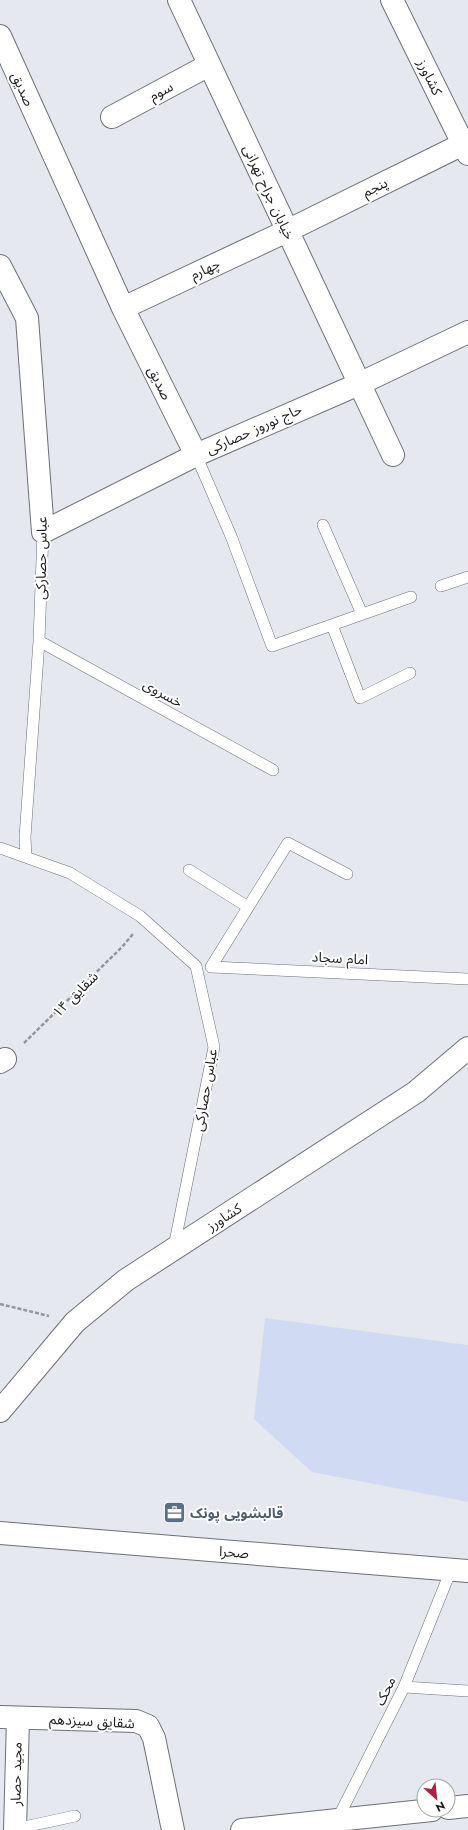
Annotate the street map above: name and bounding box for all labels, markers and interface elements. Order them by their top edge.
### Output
street label: کشاورز [412,55,447,99]
street label: صدیق [7,69,40,110]
street label: سوم [146,76,177,106]
street label: خیابان جراح تهرانی [237,141,300,243]
street label: پنجم [359,172,391,203]
street label: چهارم [187,253,224,285]
street label: صدیق [143,363,177,404]
street label: حاج نوروز حصارکی [203,399,305,460]
street label: عباس حصارکی [30,516,52,600]
street label: خسروی [140,674,186,712]
street label: امام سجاد [311,947,369,970]
street label: شقایق ۱۴ [48,967,102,1021]
street label: عباس حصارکی [188,1047,222,1133]
street label: کشاورز [202,1198,246,1236]
office icon: قالبشویی پونک [162,1500,188,1526]
place label: قالبشویی پونک [190,1503,283,1523]
street label: صحرا [218,1541,250,1563]
street label: محک [370,1673,400,1709]
street label: شقایق سیزدهم [49,1709,135,1734]
street label: مجید حصار [5,1742,27,1807]
north arrow [416,1778,456,1818]
text: N [433,1798,448,1816]

